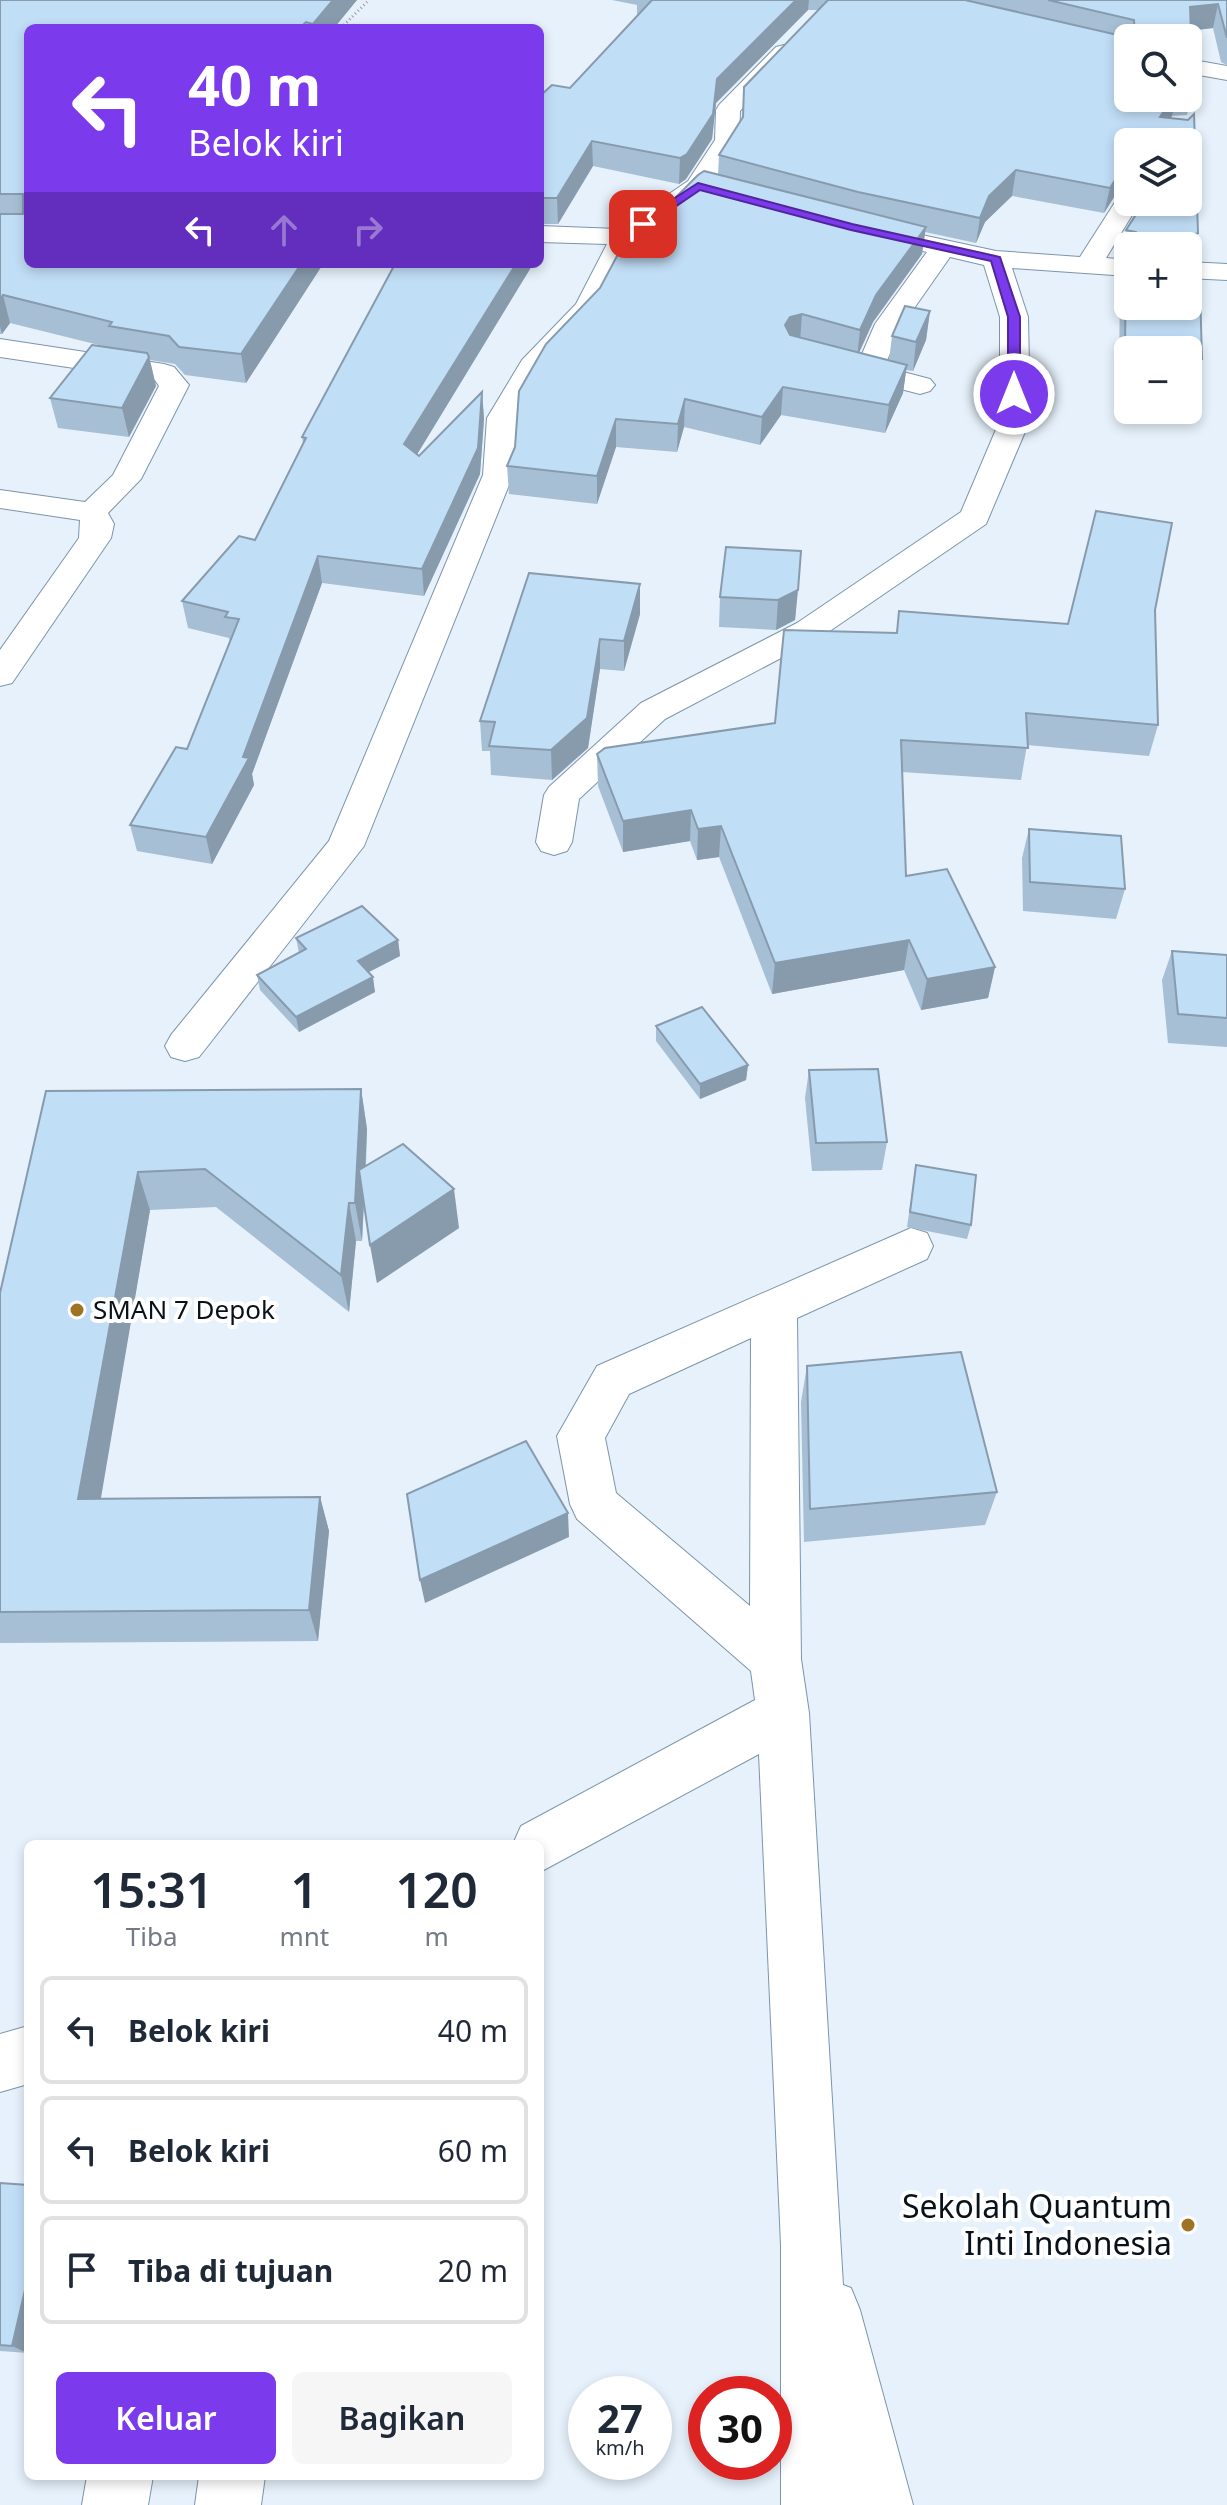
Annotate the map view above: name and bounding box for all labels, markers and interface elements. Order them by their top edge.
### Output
map controls [1114,24,1202,424]
button: search [1114,24,1202,112]
text: 40 m [188,46,321,122]
icon: left [56,56,160,160]
text: Belok kiri [188,118,344,167]
button: layers [1114,128,1202,216]
pin [609,190,677,258]
icon: arrive [621,202,665,246]
icon: left [178,208,222,252]
icon: ahead [262,208,306,252]
icon: right [346,208,390,252]
button: + [1114,232,1202,320]
button: − [1114,336,1202,424]
position arrow [972,352,1056,436]
place label: SMAN 7 Depok [93,1291,275,1327]
marker: SMAN 7 Depok [68,1301,86,1319]
text: 15:31 [90,1857,213,1922]
text: 1 [291,1857,318,1922]
text: 120 [395,1857,478,1922]
text: Tiba [126,1918,178,1954]
text: mnt [279,1918,329,1954]
text: m [424,1918,449,1954]
icon: left [60,2008,104,2052]
text: Belok kiri [128,2010,270,2051]
text: 40 m [438,2010,508,2051]
icon: left [60,2128,104,2172]
text: Belok kiri [128,2130,270,2171]
text: 60 m [438,2130,508,2171]
place label: Sekolah Quantum Inti Indonesia [902,2184,1172,2264]
marker: Sekolah Quantum Inti Indonesia [1179,2216,1197,2234]
icon: arrive [60,2248,104,2292]
text: Tiba di tujuan [128,2250,333,2291]
text: 20 m [438,2250,508,2291]
button: Keluar [56,2372,276,2464]
button: Bagikan [292,2372,512,2464]
speed limit sign: 30 [688,2376,792,2480]
text: 27 [597,2390,643,2445]
text: km/h [595,2434,645,2461]

